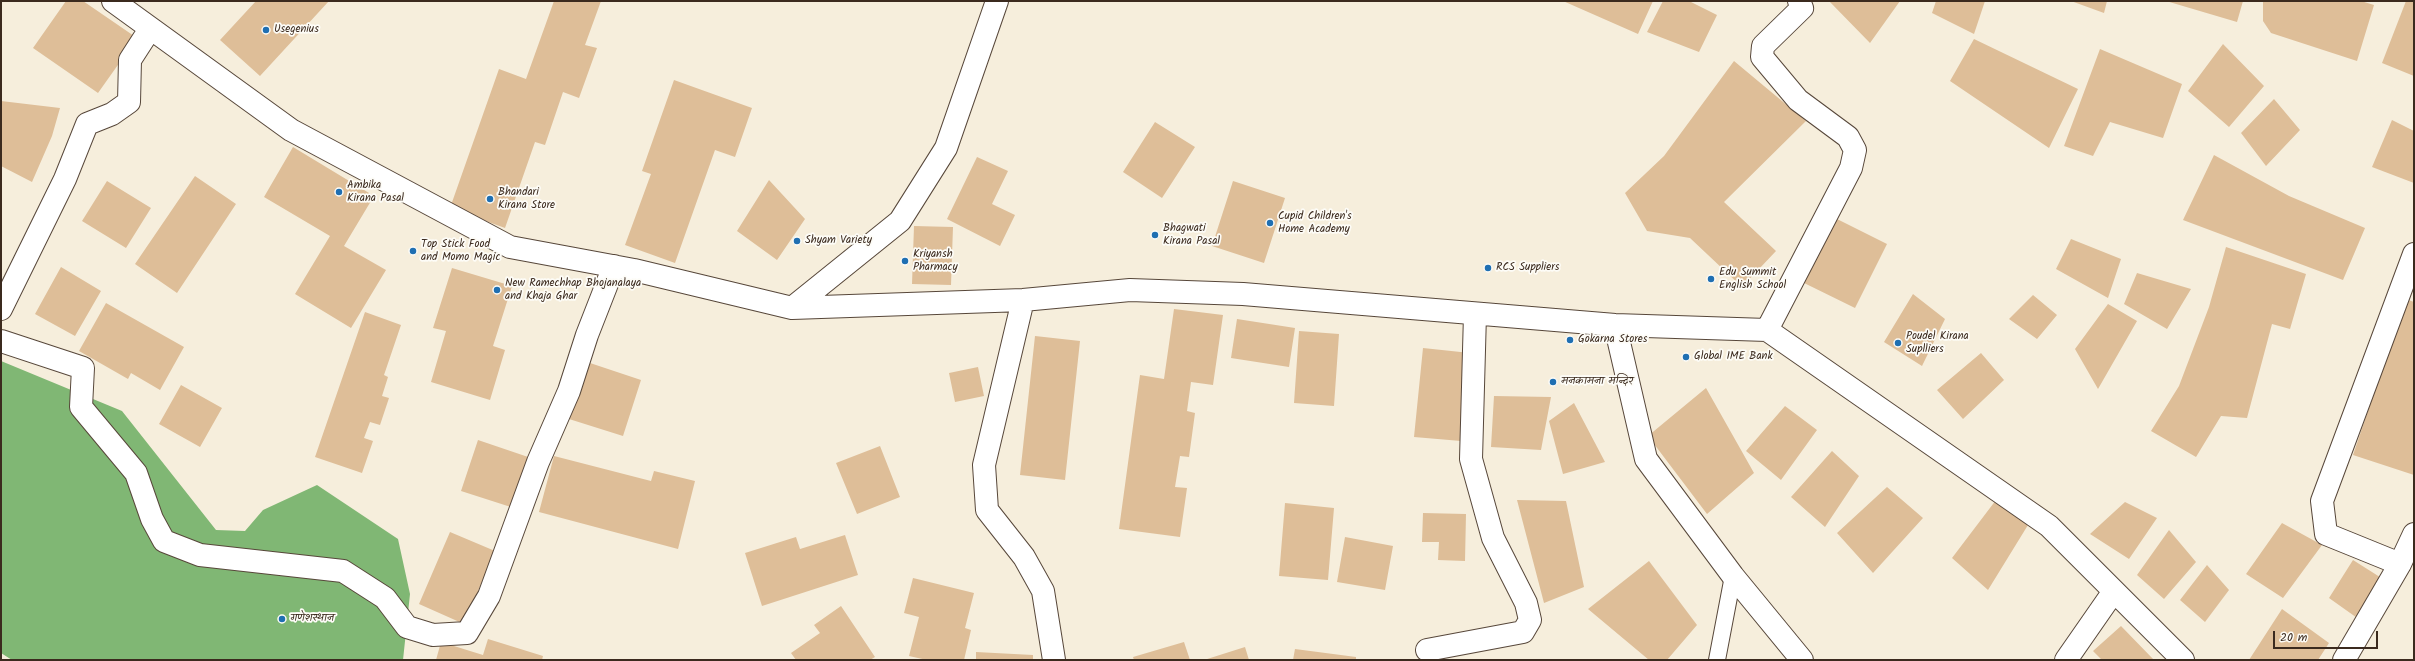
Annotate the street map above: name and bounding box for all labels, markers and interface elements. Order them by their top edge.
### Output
place label: Usegenius [274,23,319,37]
marker: Usegenius [261,25,271,35]
place label: Ambika Kirana Pasal [347,179,404,205]
place label: Bhandari Kirana Store [498,186,555,212]
marker: Ambika Kirana Pasal [334,187,344,197]
marker: Bhandari Kirana Store [485,194,495,204]
place label: Cupid Children's Home Academy [1278,210,1352,236]
marker: Cupid Children's Home Academy [1265,218,1275,228]
place label: Bhagwati Kirana Pasal [1163,222,1220,248]
marker: Bhagwati Kirana Pasal [1150,230,1160,240]
place label: Shyam Variety [805,234,872,248]
marker: Shyam Variety [792,236,802,246]
place label: Top Stick Food and Momo Magic [421,238,500,264]
marker: Top Stick Food and Momo Magic [408,246,418,256]
place label: Kriyansh Pharmacy [913,248,958,274]
marker: Kriyansh Pharmacy [900,256,910,266]
place label: RCS Suppliers [1496,261,1560,275]
marker: RCS Suppliers [1483,263,1493,273]
place label: Edu Summit English School [1719,266,1786,292]
marker: Edu Summit English School [1706,274,1716,284]
place label: New Ramechhap Bhojanalaya and Khaja Ghar [505,277,641,303]
marker: New Ramechhap Bhojanalaya and Khaja Ghar [492,285,502,295]
place label: Poudel Kirana Suplliers [1906,330,1969,356]
place label: Gokarna Stores [1578,333,1647,347]
marker: Gokarna Stores [1565,335,1575,345]
marker: Poudel Kirana Suplliers [1893,338,1903,348]
place label: Global IME Bank [1694,350,1773,364]
marker: Global IME Bank [1681,352,1691,362]
place label: मनकामना मन्दिर [1561,375,1633,389]
marker: मनकामना मन्दिर [1548,377,1558,387]
place label: गणेशस्थान [290,612,334,626]
marker: गणेशस्थान [277,614,287,624]
scale bar [2275,623,2380,649]
text: 20 m [2280,628,2307,647]

